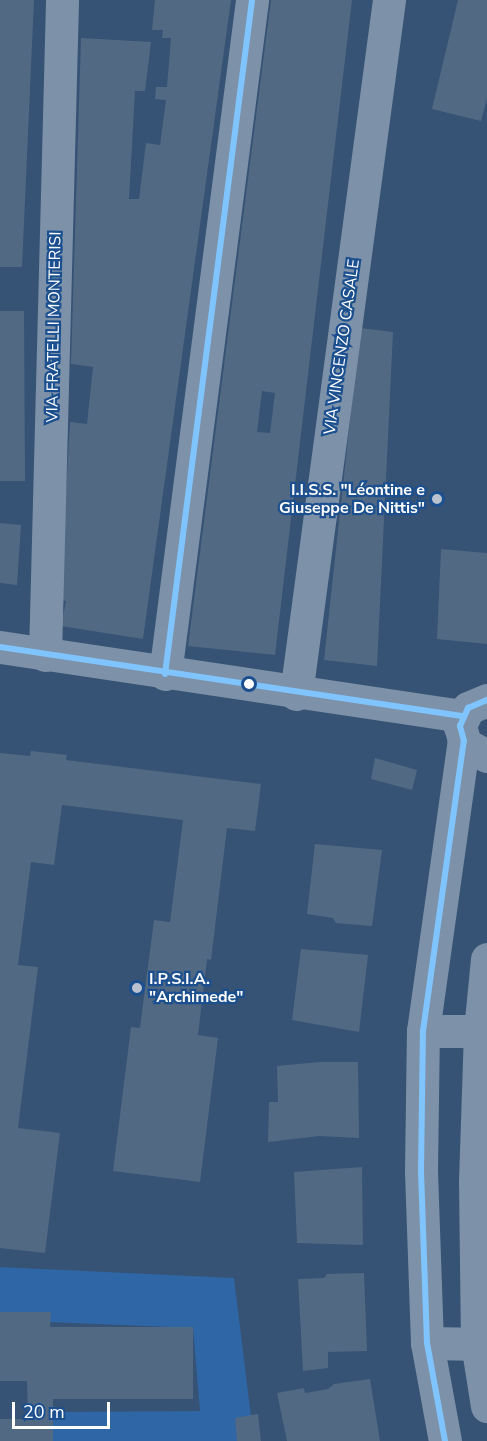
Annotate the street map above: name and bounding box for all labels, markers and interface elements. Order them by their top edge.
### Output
street label: VIA FRATELLI MONTERISI [43,232,65,422]
street label: VIA VINCENZO CASALE [320,258,364,436]
place label: I.I.S.S. "Léontine e Giuseppe De Nittis" [279,480,425,518]
marker: I.I.S.S. "Léontine e Giuseppe De Nittis" [430,492,444,506]
unlabelled marker [243,678,255,690]
place label: I.P.S.I.A. "Archimede" [149,969,243,1007]
marker: I.P.S.I.A. "Archimede" [130,981,144,995]
scale bar [15,1390,112,1428]
text: 20 m [23,1400,65,1424]

